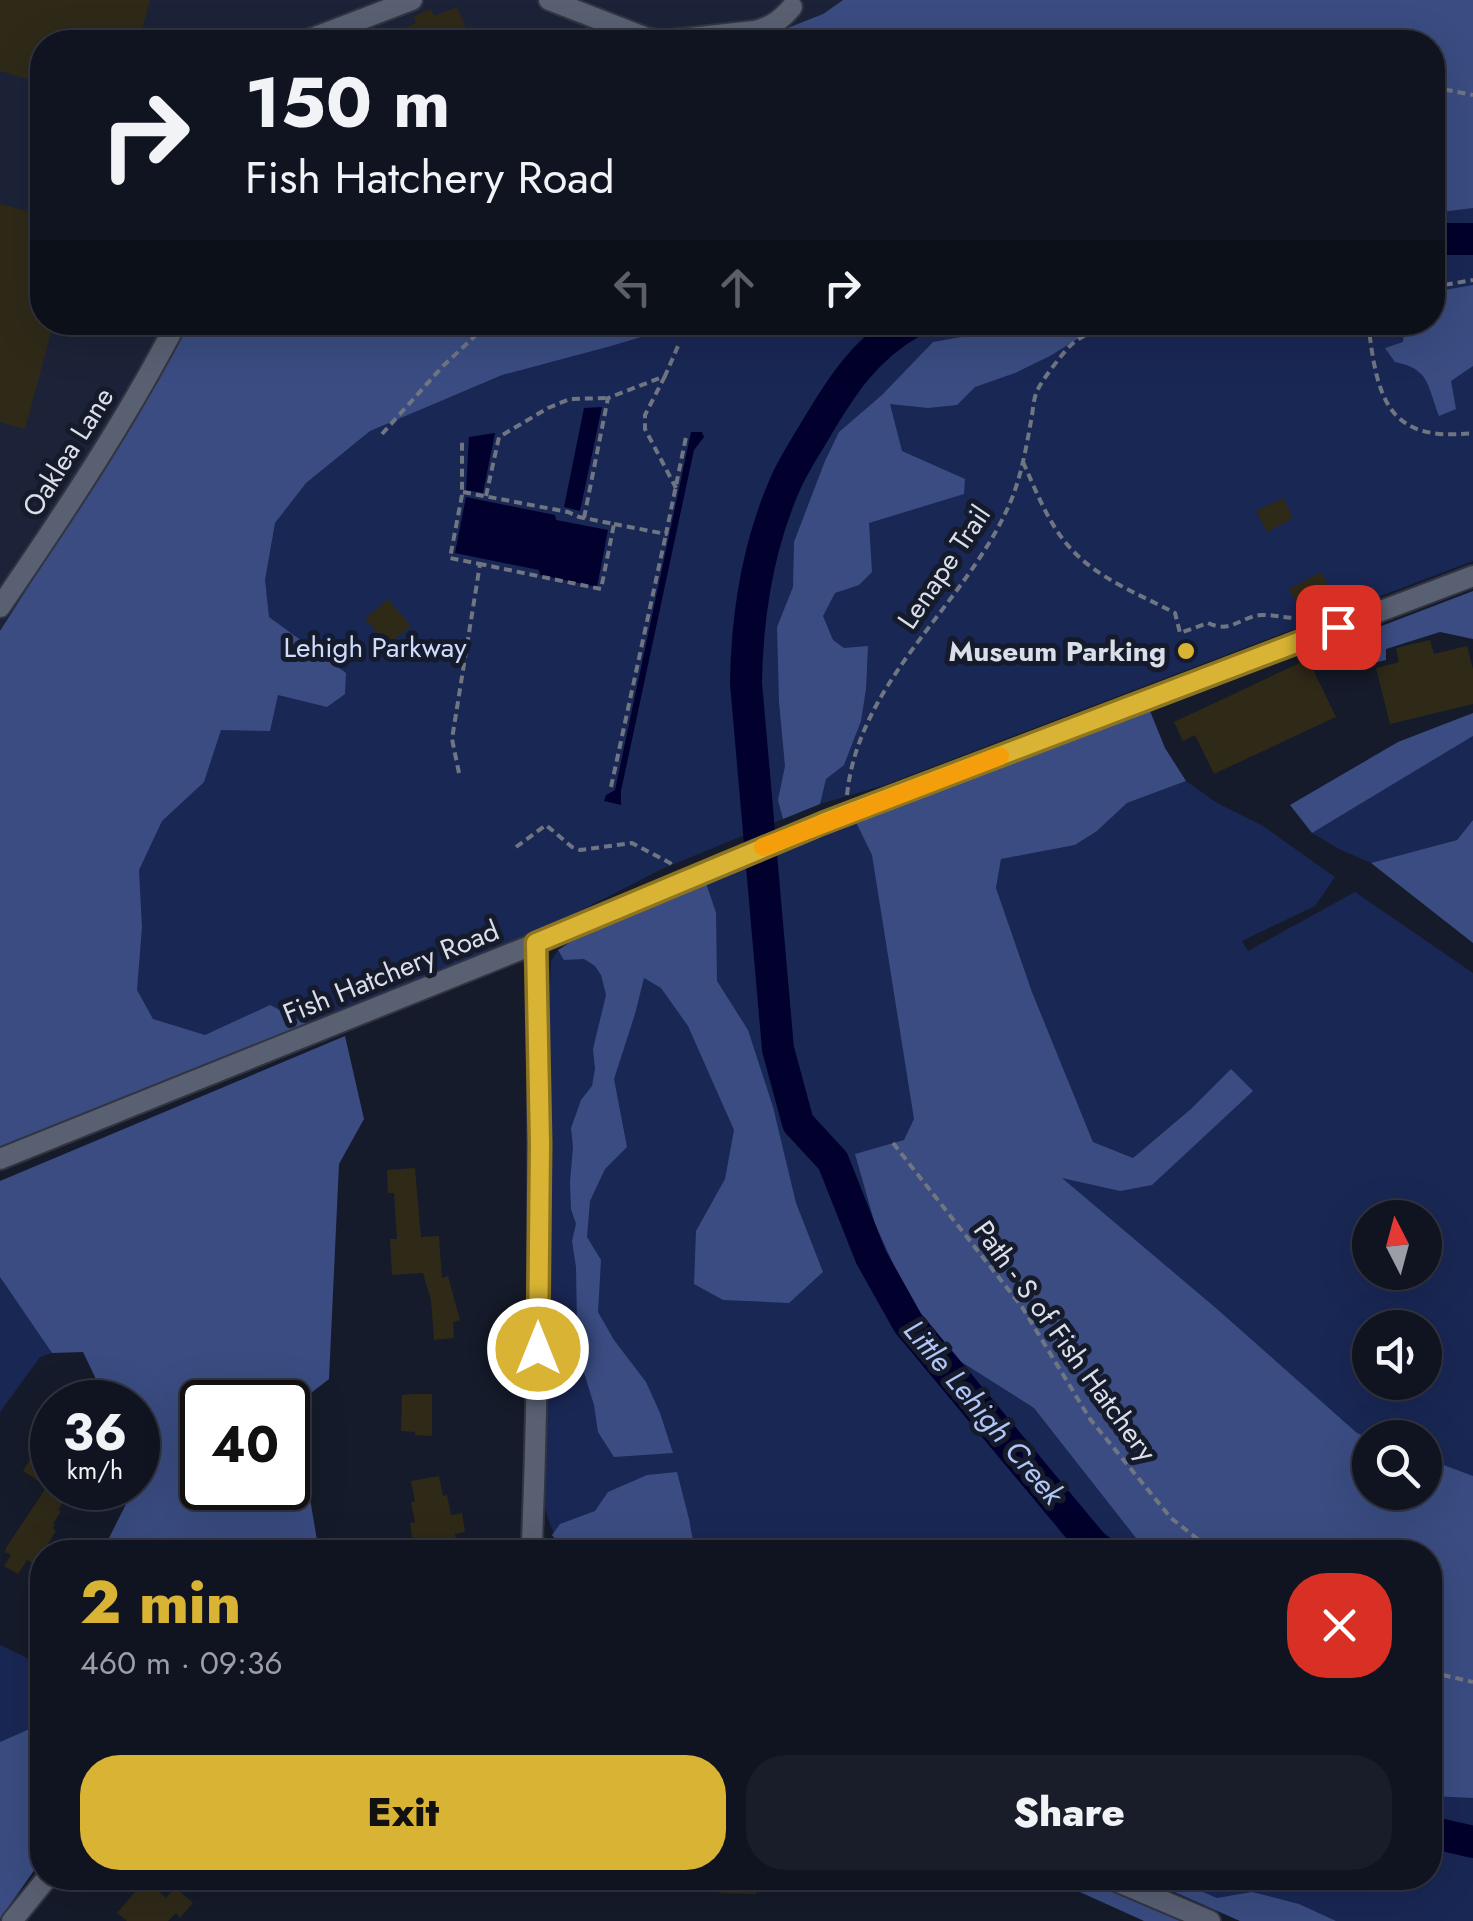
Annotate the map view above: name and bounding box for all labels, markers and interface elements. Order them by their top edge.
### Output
text: 150 m [245,52,451,153]
icon: right [80,70,210,200]
text: Fish Hatchery Road [245,145,615,210]
icon: left [605,260,660,315]
icon: ahead [710,260,765,315]
icon: right [815,260,870,315]
street label: Oaklea Lane [12,379,124,525]
street label: Lenape Trail [887,497,1001,637]
pin [1296,585,1381,670]
icon: arrive [1311,600,1366,655]
park label: Lehigh Parkway [283,627,467,668]
place label: Museum Parking [948,631,1166,672]
marker: Museum Parking [1175,640,1197,662]
street label: Fish Hatchery Road [277,910,505,1034]
north arrow [1352,1200,1442,1290]
map controls [1352,1200,1442,1510]
street label: Path - S of Fish Hatchery [964,1212,1167,1470]
position arrow [486,1297,590,1401]
water label: Little Lehigh Creek [894,1310,1075,1515]
button: sound [1352,1310,1442,1400]
speed limit sign: 40 [180,1380,310,1510]
text: 36 [63,1396,127,1469]
button: search [1352,1420,1442,1510]
text: km/h [67,1452,123,1488]
text: 2 min [80,1559,241,1646]
button: close [1287,1573,1392,1678]
text: 460 m · 09:36 [80,1640,283,1686]
button: Exit [80,1755,726,1870]
button: Share [746,1755,1392,1870]

